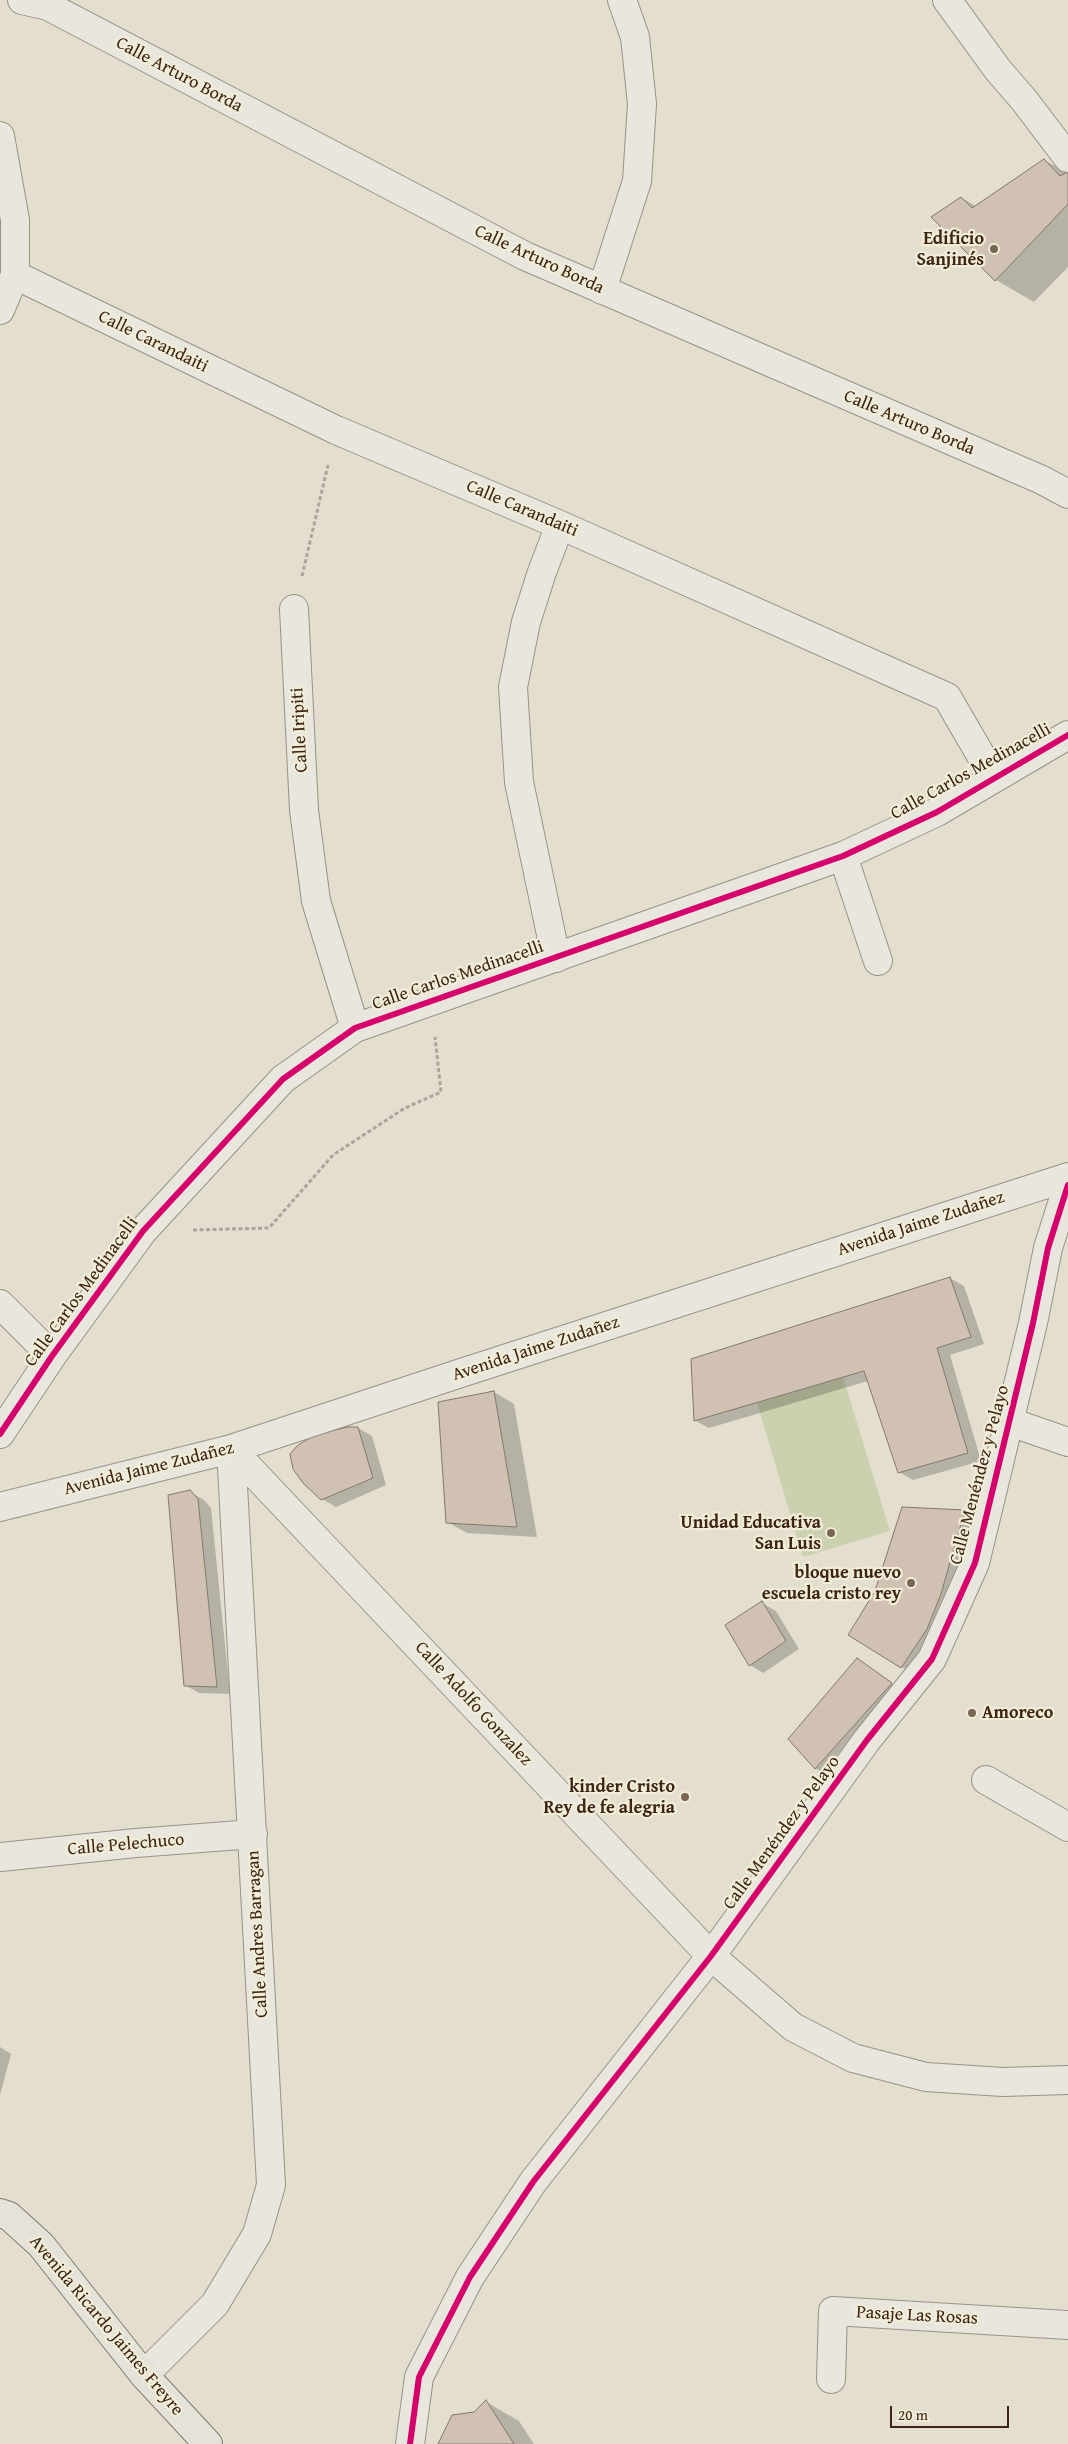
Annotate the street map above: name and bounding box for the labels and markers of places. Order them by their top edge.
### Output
place label: Edificio Sanjinés [917,228,984,270]
marker: Edificio Sanjinés [988,243,1000,255]
place label: Unidad Educativa San Luis [681,1512,821,1555]
marker: Unidad Educativa San Luis [825,1527,837,1539]
place label: bloque nuevo escuela cristo rey [762,1562,901,1605]
marker: bloque nuevo escuela cristo rey [905,1577,917,1589]
place label: Amoreco [982,1702,1053,1724]
marker: Amoreco [966,1707,978,1719]
place label: kinder Cristo Rey de fe alegria [543,1776,675,1818]
marker: kinder Cristo Rey de fe alegria [679,1791,691,1803]

